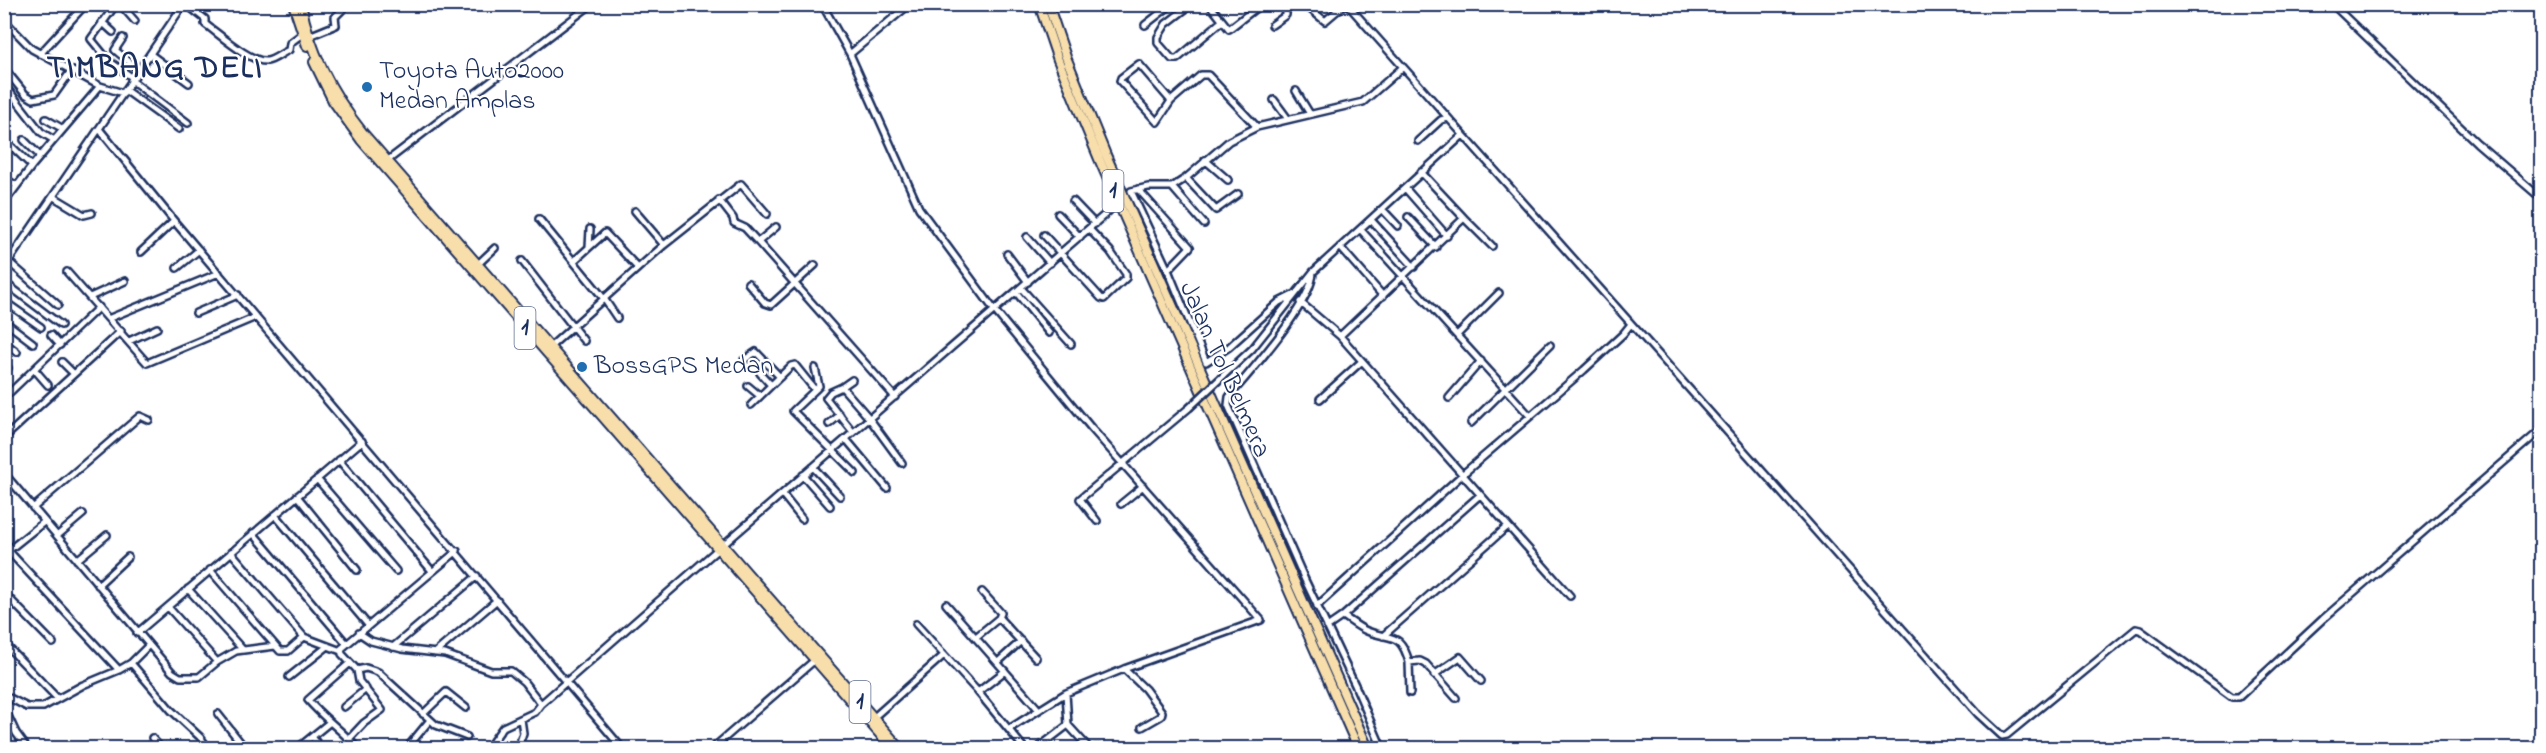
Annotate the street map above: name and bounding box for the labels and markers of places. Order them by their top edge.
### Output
place label: Toyota Auto2000 Medan Amplas [379,53,564,121]
marker: Toyota Auto2000 Medan Amplas [360,80,374,94]
place label: BossGPS Medan [593,348,773,386]
marker: BossGPS Medan [575,360,589,374]

